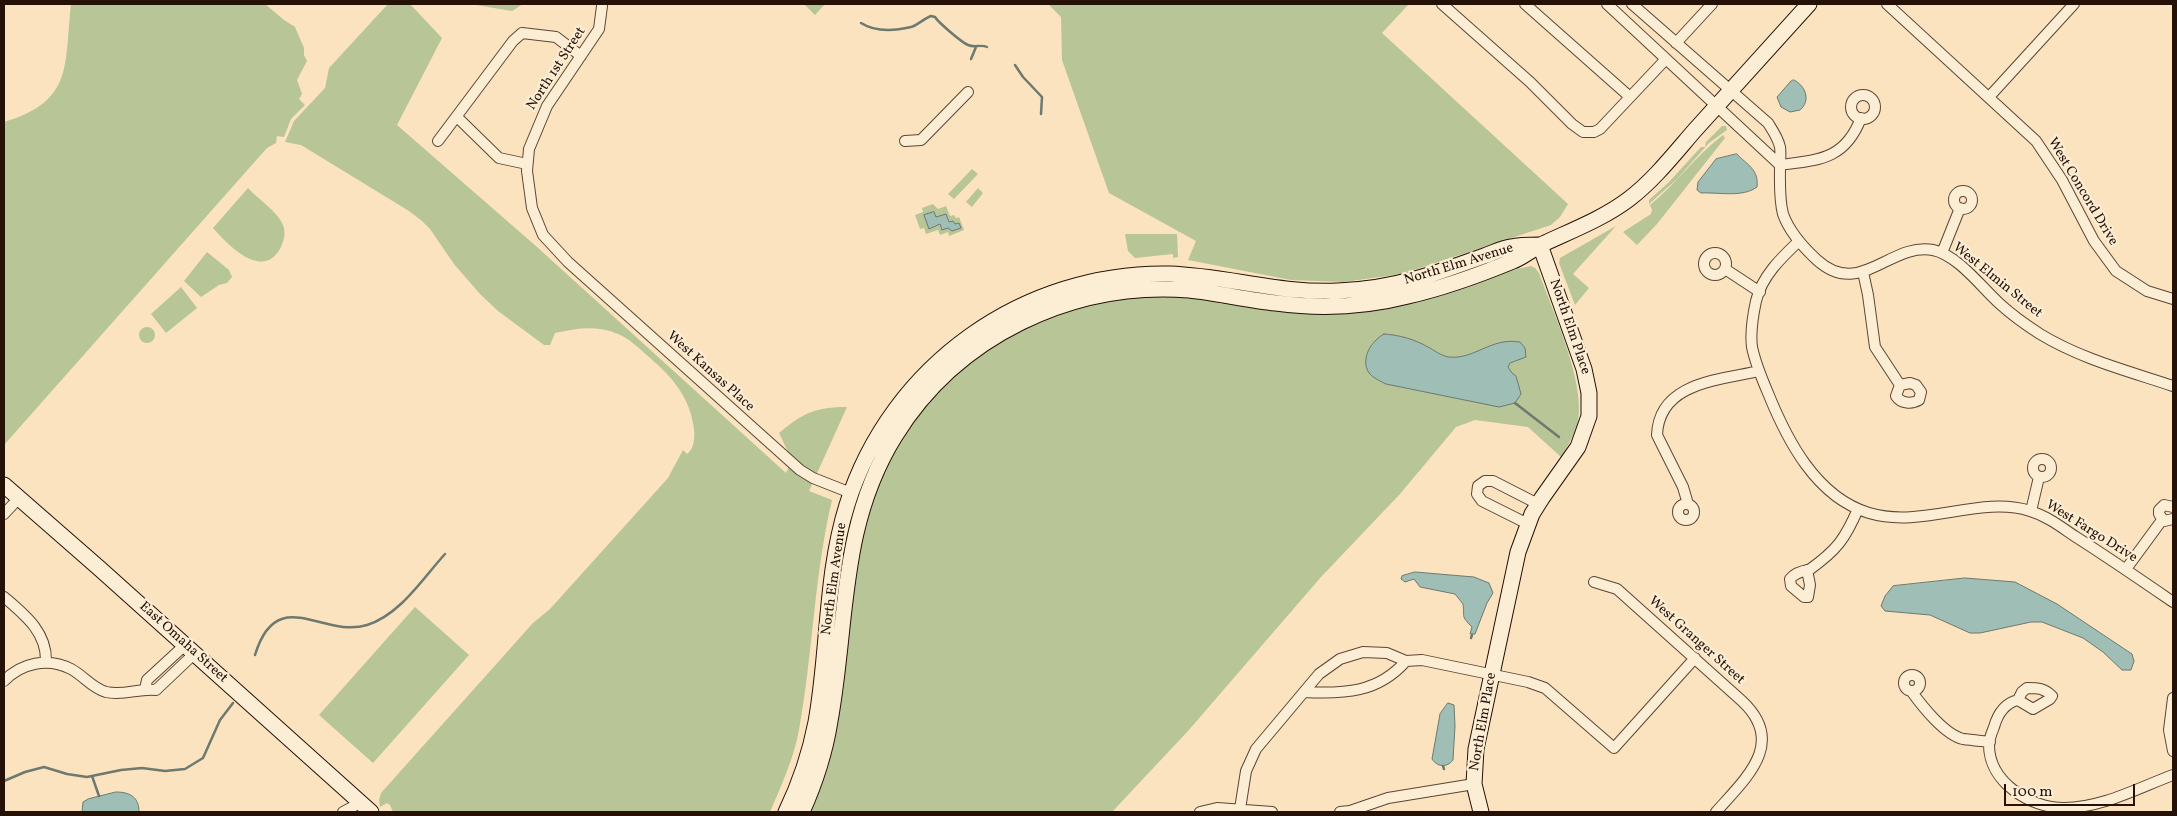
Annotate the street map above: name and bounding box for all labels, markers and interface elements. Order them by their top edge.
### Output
street label: North 1st Street [524,24,590,114]
street label: West Concord Drive [2043,135,2121,249]
street label: North Elm Avenue [1402,240,1516,290]
street label: West Elmin Street [1949,240,2045,322]
street label: North Elm Place [1545,277,1593,377]
street label: West Kansas Place [663,328,757,416]
street label: West Fargo Drive [2042,497,2140,567]
street label: North Elm Avenue [819,522,851,636]
street label: West Granger Street [1644,593,1748,689]
street label: East Omaha Street [135,599,231,687]
street label: North Elm Place [1467,671,1501,773]
scale bar [2007,774,2138,806]
text: 100 m [2012,782,2052,803]

